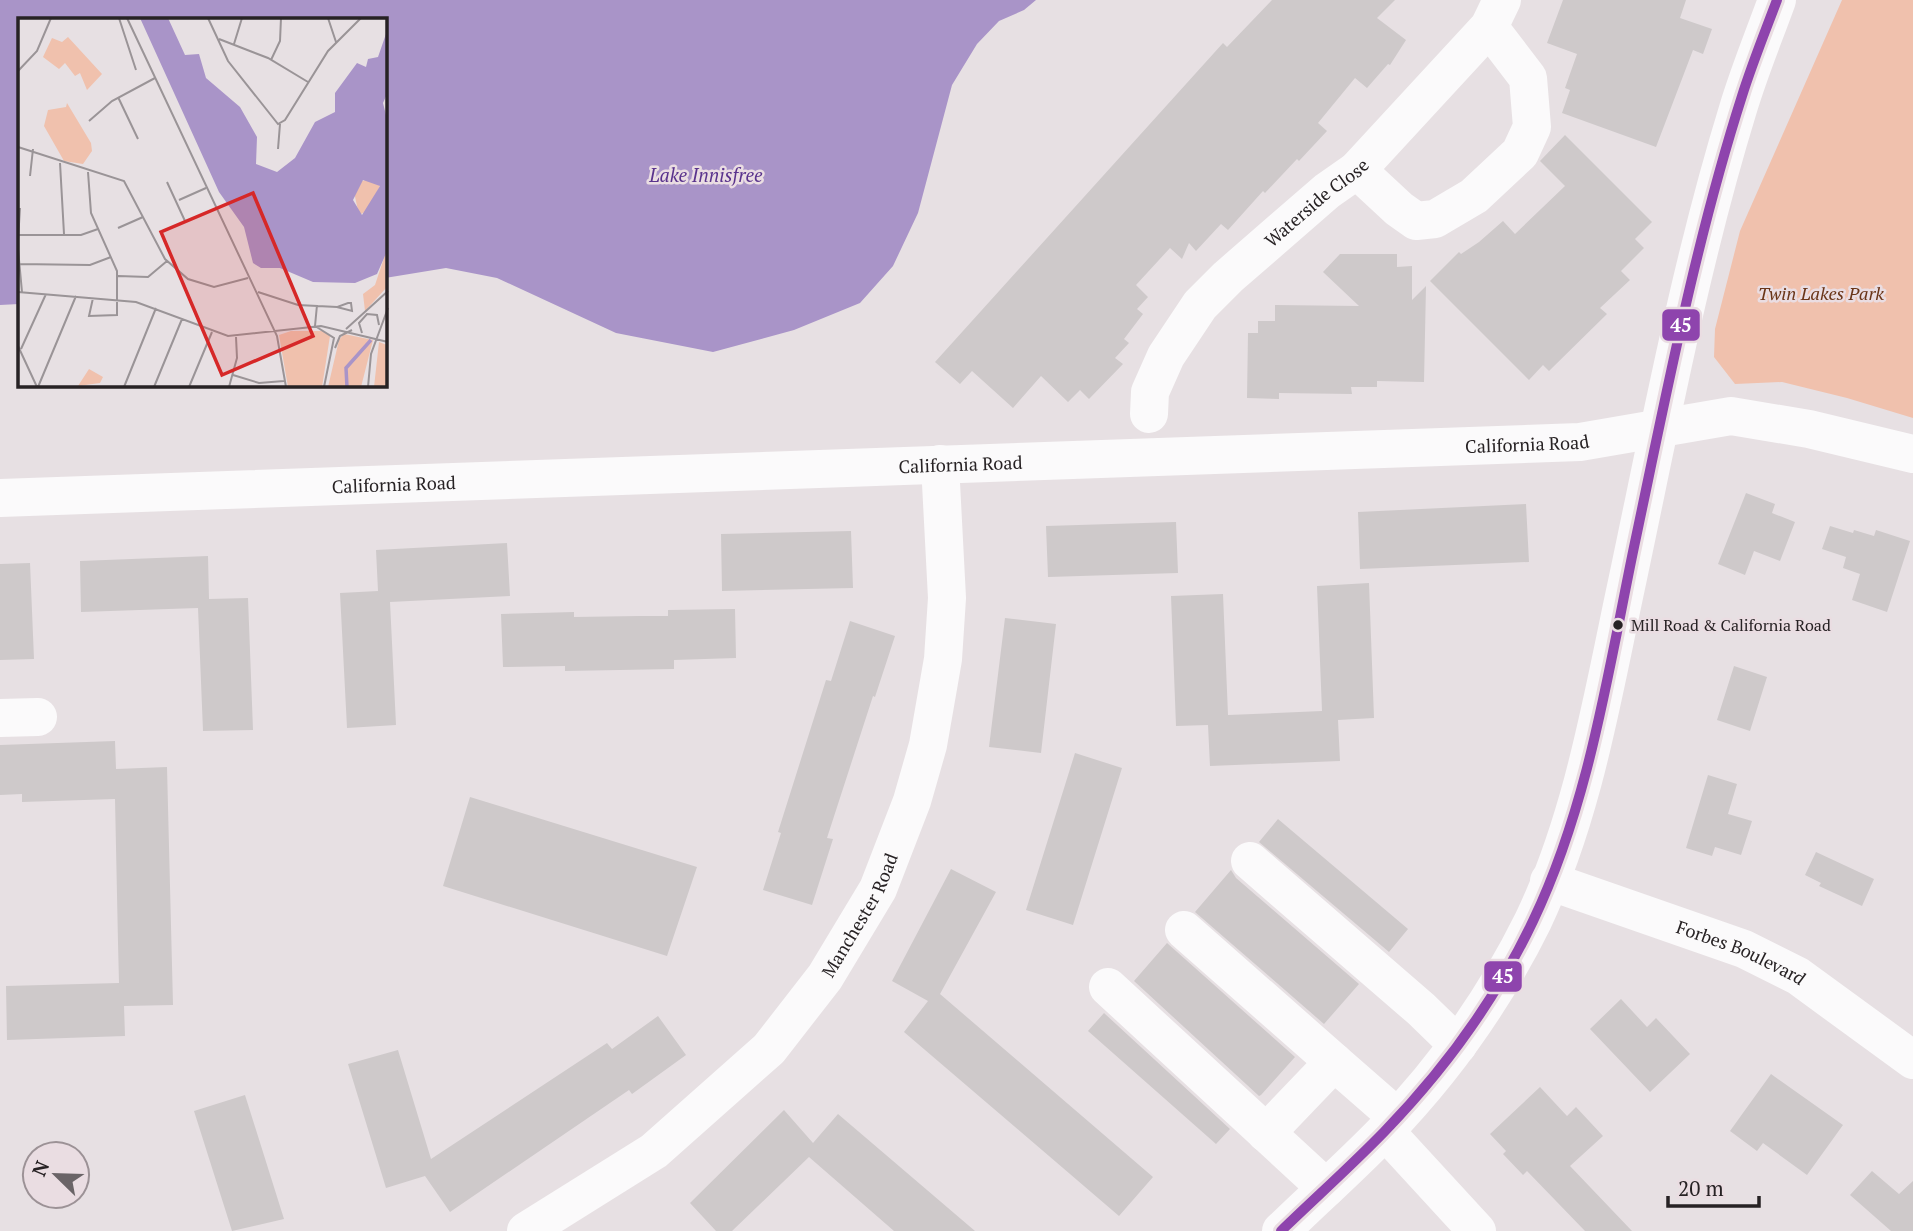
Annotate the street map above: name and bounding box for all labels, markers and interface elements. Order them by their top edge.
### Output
inset map [18,18,387,387]
street label: Waterside Close [1259,153,1374,252]
water label: Lake Innisfree [648,162,763,187]
park label: Twin Lakes Park [1758,281,1884,305]
line badge: 45 [1661,308,1701,342]
text: 45 [1670,312,1692,337]
street label: California Road [1465,429,1591,458]
street label: California Road [898,450,1023,478]
street label: California Road [331,470,456,498]
place label: Mill Road & California Road [1631,614,1831,636]
marker: Mill Road & California Road [1611,618,1625,632]
street label: Manchester Road [816,850,903,982]
street label: Forbes Boulevard [1673,914,1811,990]
line badge: 45 [1483,960,1523,993]
text: 45 [1492,963,1514,988]
north arrow [21,1140,91,1210]
text: N [26,1156,54,1180]
scale bar [1668,1164,1759,1208]
text: 20 m [1678,1174,1724,1202]

